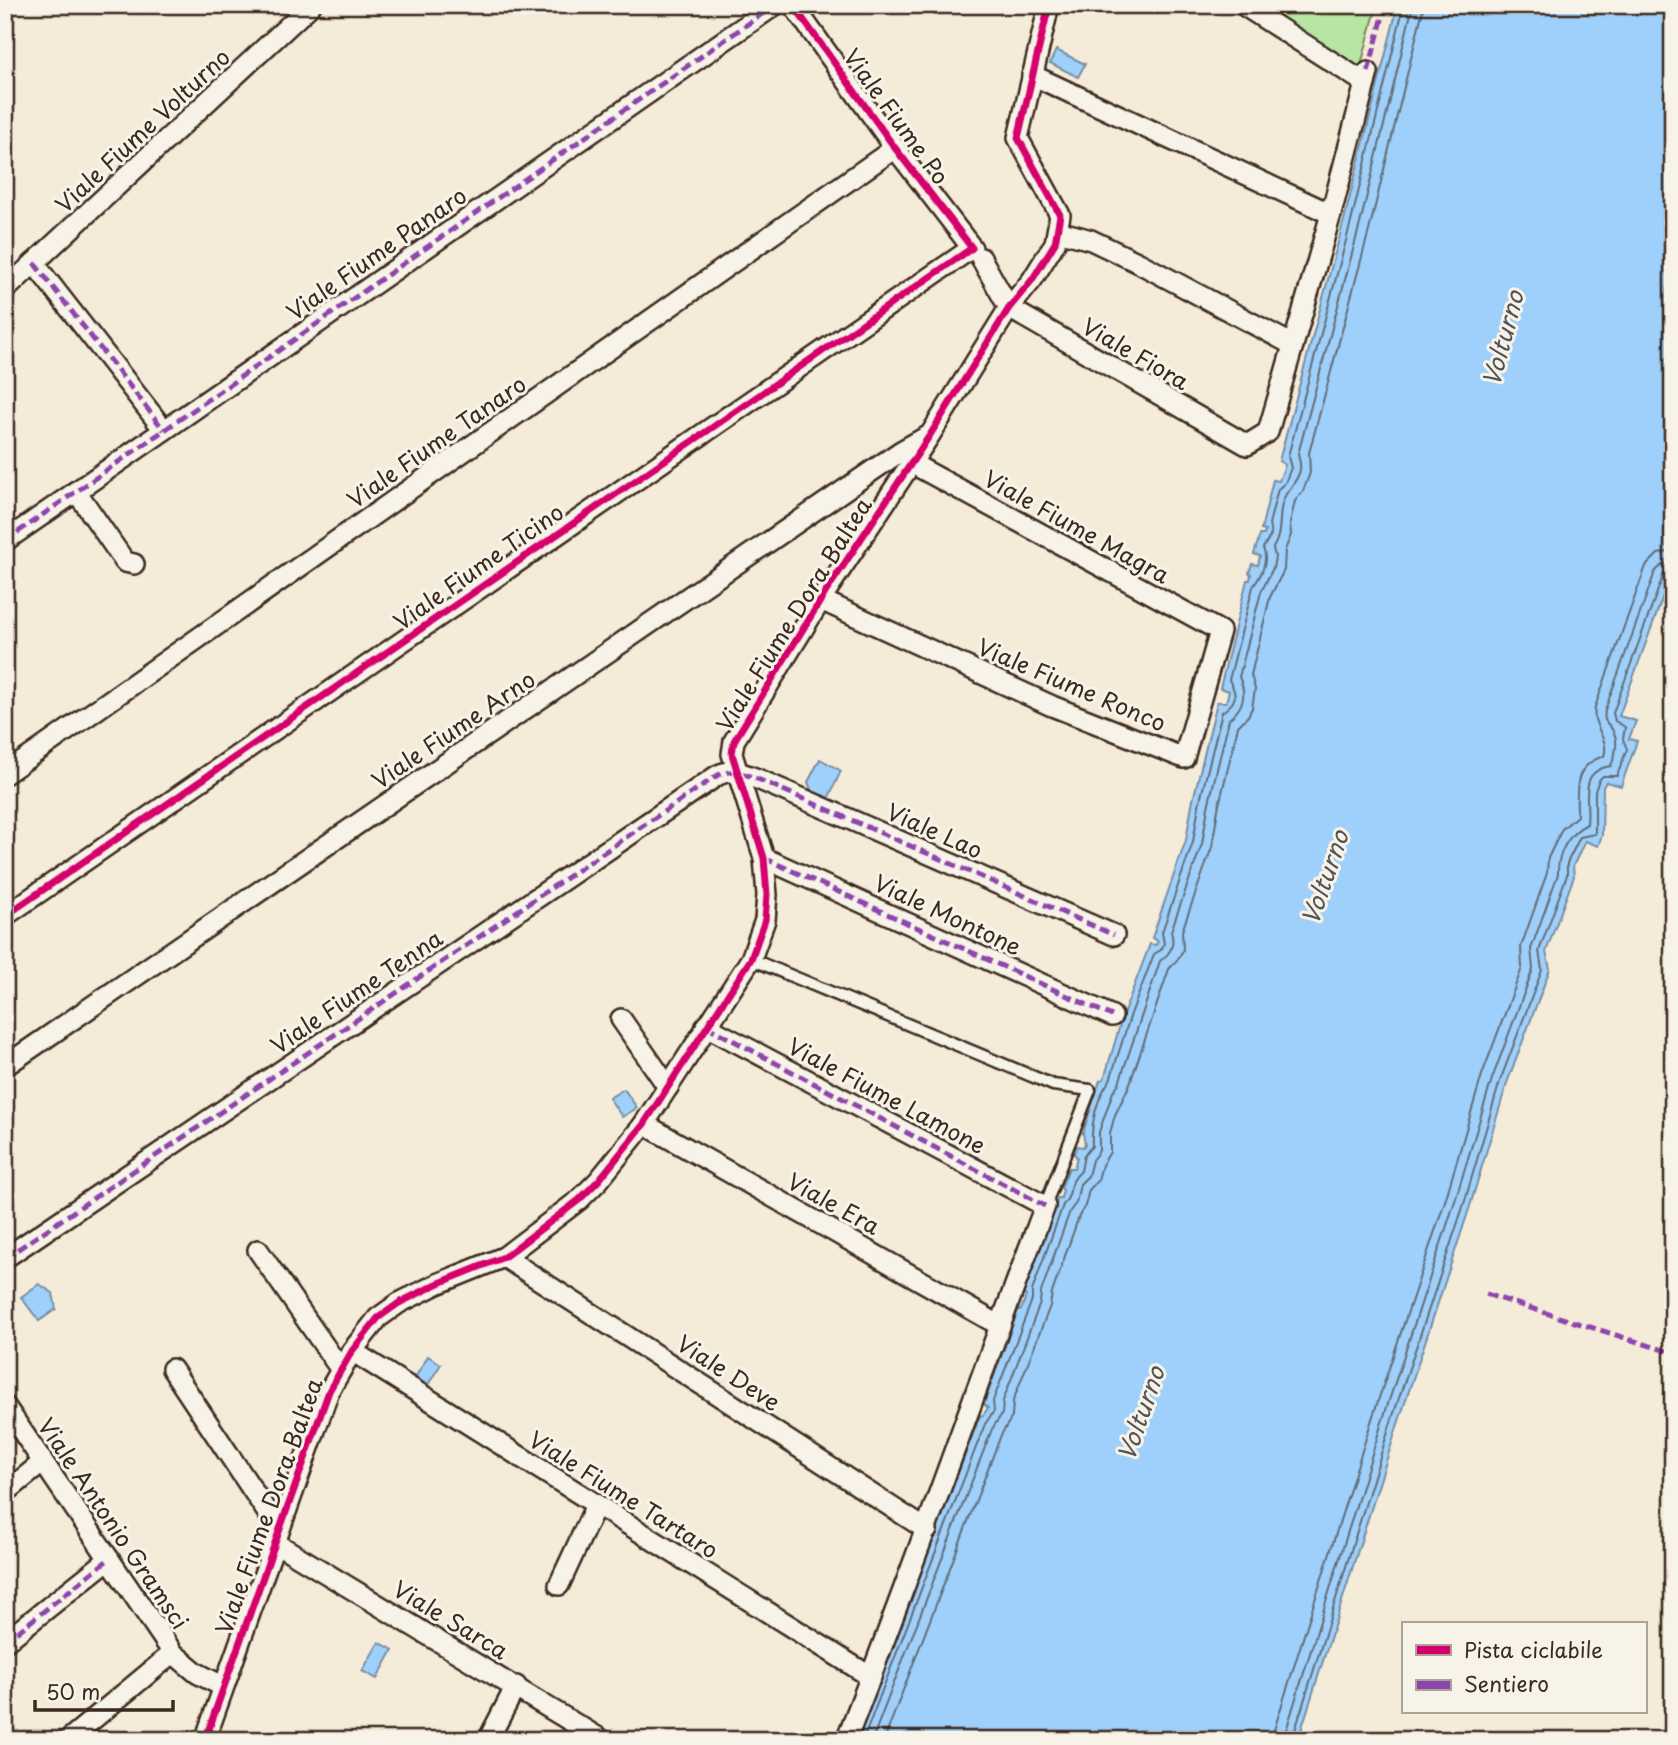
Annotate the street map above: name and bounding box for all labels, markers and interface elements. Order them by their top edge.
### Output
street label: Viale Fiume Volturno [47,39,237,221]
street label: Viale Fiume Po [836,41,958,191]
street label: Viale Fiume Panaro [279,178,473,328]
water label: Volturno [1472,285,1532,390]
street label: Viale Fiora [1076,308,1196,398]
street label: Viale Fiume Tanaro [339,366,533,516]
street label: Viale Fiume Magra [978,460,1176,592]
street label: Viale Fiume Dora Baltea [706,489,880,738]
street label: Viale Fiume Ticino [386,494,570,638]
street label: Viale Fiume Ronco [972,628,1172,740]
street label: Viale Fiume Arno [364,661,542,797]
street label: Viale Lao [881,793,989,867]
water label: Volturno [1291,824,1357,929]
street label: Viale Montone [868,864,1028,964]
street label: Viale Fiume Tenna [263,920,450,1062]
street label: Viale Fiume Lamone [782,1028,992,1162]
street label: Viale Era [781,1163,887,1243]
street label: Viale Deve [670,1325,788,1419]
water label: Volturno [1107,1360,1173,1465]
street label: Viale Fiume Dora Baltea [205,1372,331,1639]
street label: Viale Antonio Gramsci [30,1410,198,1636]
street label: Viale Fiume Tartaro [522,1421,726,1567]
street label: Viale Sarca [387,1571,516,1667]
legend [1402,1622,1646,1714]
text: Pista ciclabile [1464,1633,1603,1665]
text: Sentiero [1464,1667,1549,1699]
scale bar [35,1668,173,1712]
text: 50 m [46,1675,100,1707]

